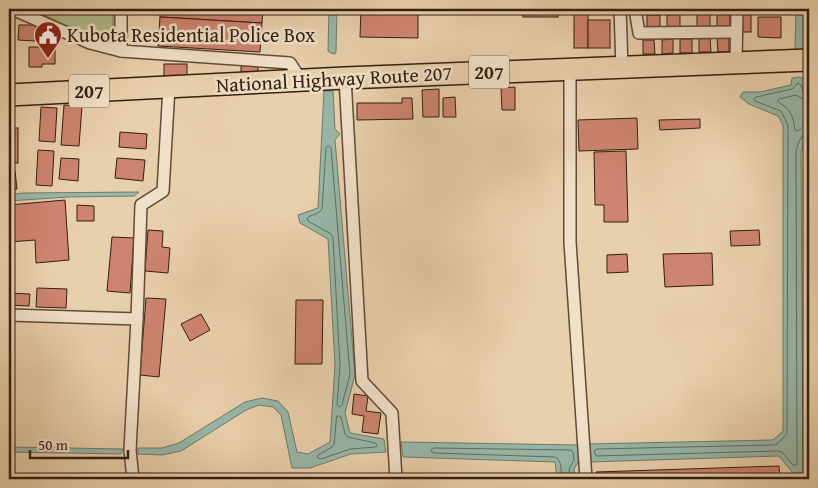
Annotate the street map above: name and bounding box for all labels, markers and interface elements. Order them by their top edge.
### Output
public building icon: Kubota Residential Police Box [33,20,63,59]
place label: Kubota Residential Police Box [67,20,316,49]
road number: 207 [469,56,509,88]
street label: National Highway Route 207 [215,58,453,99]
road number: 207 [69,74,109,108]
scale bar [30,428,128,460]
text: 50 m [38,434,69,455]

